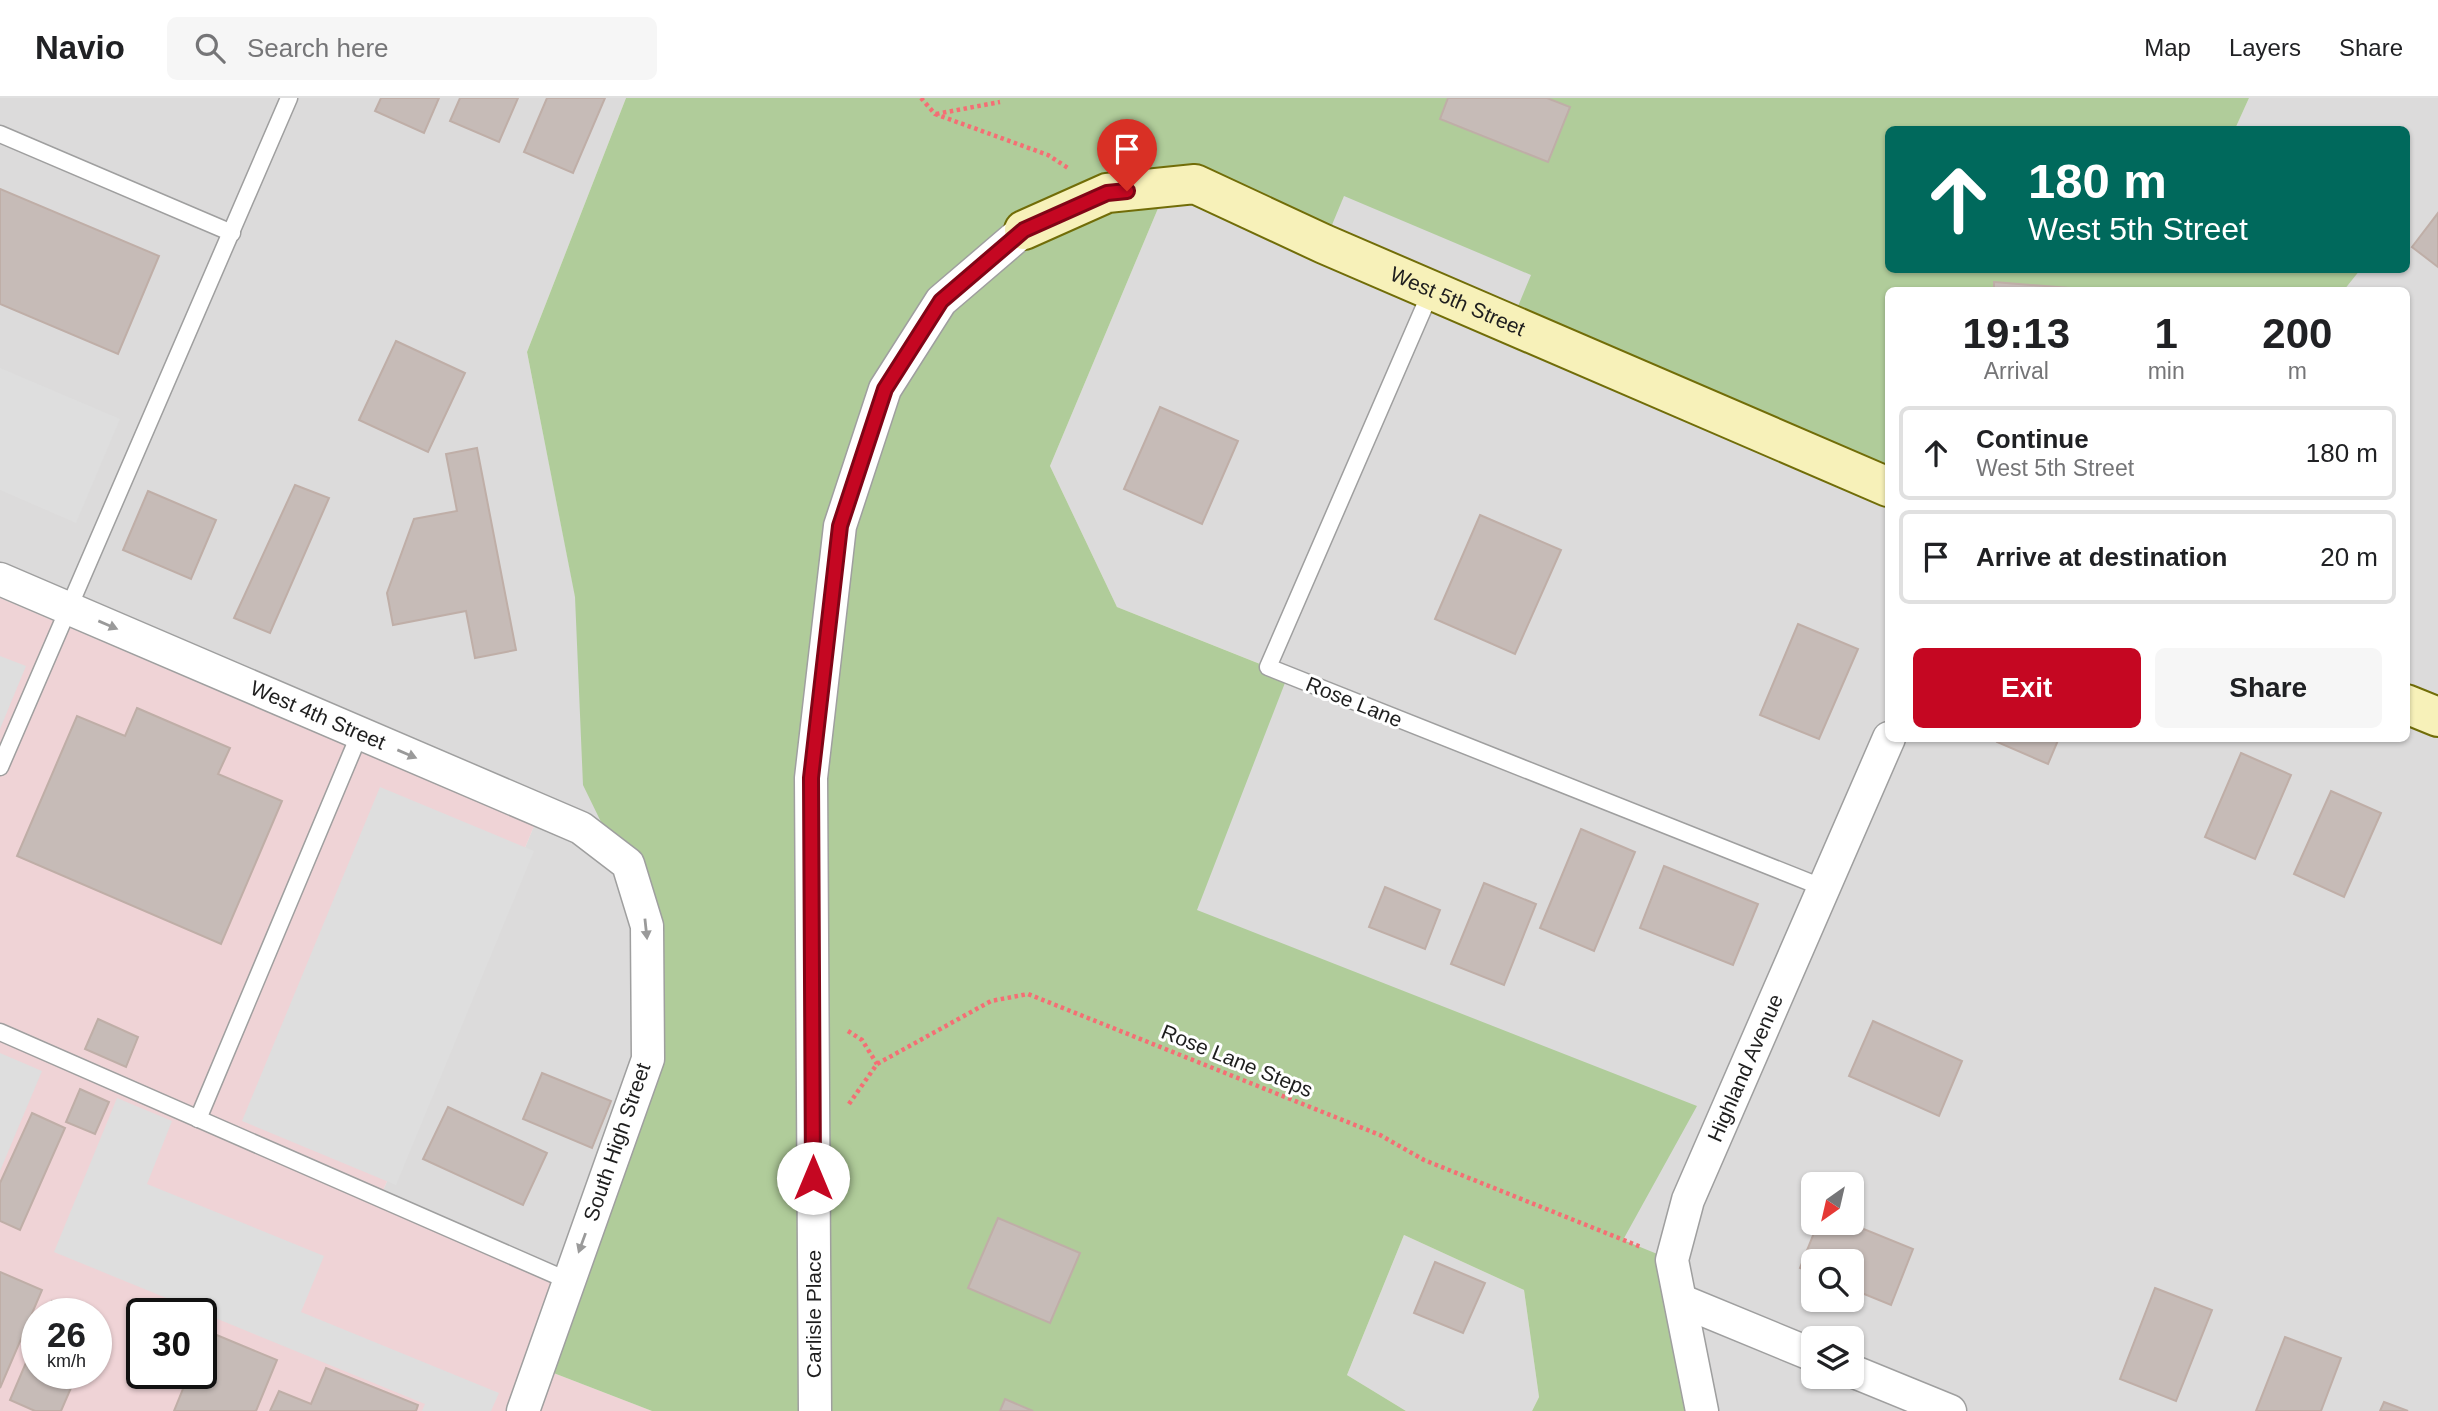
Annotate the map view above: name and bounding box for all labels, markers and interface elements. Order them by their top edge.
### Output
search box [167,17,657,80]
text: Navio [35,29,125,66]
icon: search [191,29,229,67]
text: Search here [247,33,389,63]
text: Map [2144,34,2191,61]
text: Layers [2229,34,2301,61]
text: Share [2339,34,2403,61]
pin [1097,119,1157,191]
icon: arrive [1108,130,1146,168]
icon: ahead [1913,154,2004,245]
text: 180 m [2028,154,2167,208]
text: West 5th Street [2028,211,2248,247]
street label: West 5th Street [1387,262,1529,340]
text: 19:13 [1963,310,2070,357]
text: 1 [2154,310,2178,357]
text: 200 [2262,310,2332,357]
text: Arrival [1984,358,2049,384]
text: min [2148,358,2185,384]
text: m [2288,358,2307,384]
text: Continue [1976,424,2089,454]
icon: ahead [1917,434,1955,472]
text: 180 m [2306,438,2378,468]
text: West 5th Street [1976,455,2134,481]
icon: arrive [1917,538,1955,576]
text: Arrive at destination [1976,542,2227,572]
text: 20 m [2320,542,2378,572]
one-way arrow [98,620,119,631]
button: Exit [1913,648,2141,728]
button: Share [2155,648,2382,728]
street label: Rose Lane [1303,672,1406,731]
street label: West 4th Street [247,676,389,754]
one-way arrow [397,748,418,759]
one-way arrow [640,918,651,940]
street label: Highland Avenue [1703,991,1787,1145]
street label: Rose Lane Steps [1158,1020,1316,1101]
street label: South High Street [579,1060,654,1224]
position arrow [776,1141,850,1215]
north arrow [1801,1172,1864,1236]
map controls [1801,1172,1864,1389]
one-way arrow [576,1233,587,1254]
button: search [1801,1249,1864,1312]
street label: Carlisle Place [802,1250,825,1378]
speed limit sign: 30 [126,1298,217,1389]
text: 26 [47,1315,86,1354]
button: layers [1801,1326,1864,1389]
text: km/h [47,1351,86,1371]

